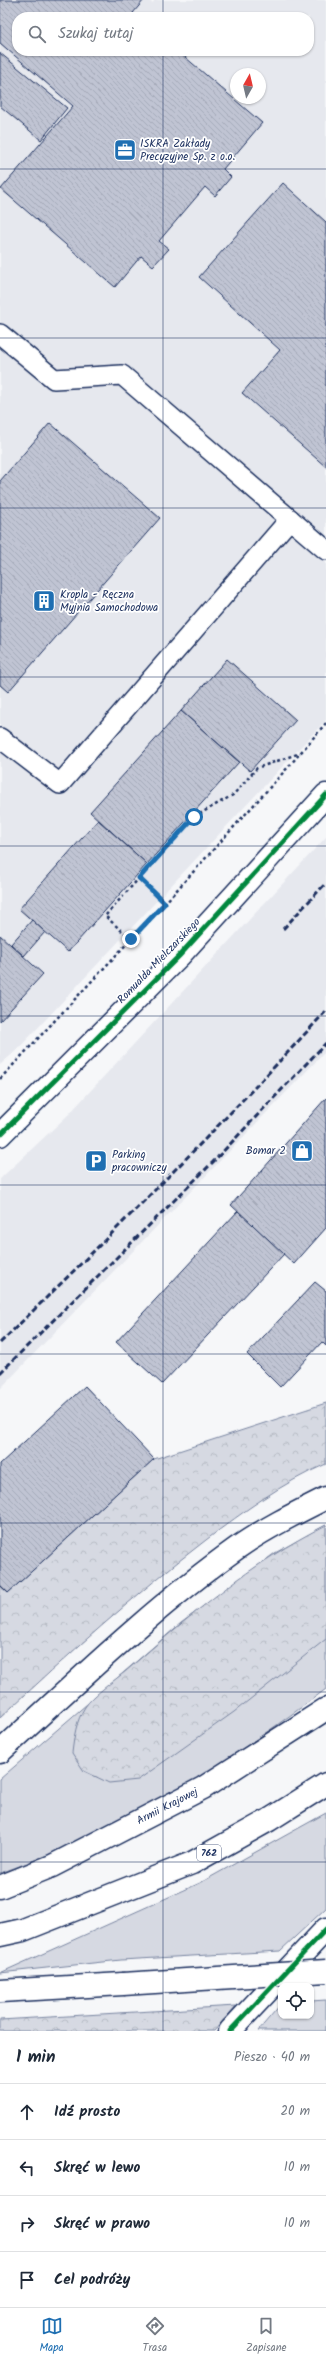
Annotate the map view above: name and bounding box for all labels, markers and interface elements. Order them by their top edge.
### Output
search box [12,12,314,56]
text: Szukaj tutaj [58,22,133,46]
icon: search [26,23,48,45]
north arrow [230,68,266,104]
place label: ISKRA Zakłady Precyzyjne Sp. z o.o. [140,135,235,166]
office icon: ISKRA Zakłady Precyzyjne Sp. z o.o. [112,137,138,163]
place label: Kropla - Ręczna Myjnia Samochodowa [60,586,158,617]
building icon: Kropla - Ręczna Myjnia Samochodowa [31,588,57,614]
route start [185,808,203,826]
street label: Romualda Mielczarskiego [113,914,205,1008]
route end [122,930,140,948]
shop icon: Bomar 2 [289,1138,315,1164]
place label: Bomar 2 [246,1142,286,1160]
place label: Parking pracowniczy [111,1146,168,1177]
parking icon: Parking pracowniczy [83,1148,109,1174]
street label: Armii Krajowej [134,1782,202,1830]
road number: 762 [197,1845,221,1861]
map controls [278,1983,314,2019]
button: locate [278,1983,314,2019]
text: 1 min [16,2044,55,2071]
text: Pieszo · 40 m [234,2047,310,2068]
text: Idź prosto [54,2100,120,2124]
icon: ahead [16,2101,38,2123]
text: 20 m [280,2101,310,2122]
text: Skręć w lewo [54,2156,140,2180]
icon: left [16,2157,38,2179]
text: 10 m [284,2157,310,2178]
text: Skręć w prawo [54,2212,150,2236]
icon: right [16,2213,38,2235]
text: 10 m [284,2213,310,2234]
text: Cel podróży [54,2268,130,2292]
icon: arrive [16,2269,38,2291]
tab: Mapa [39,2315,64,2357]
tab: Trasa [143,2315,167,2357]
tab: Zapisane [246,2315,287,2357]

